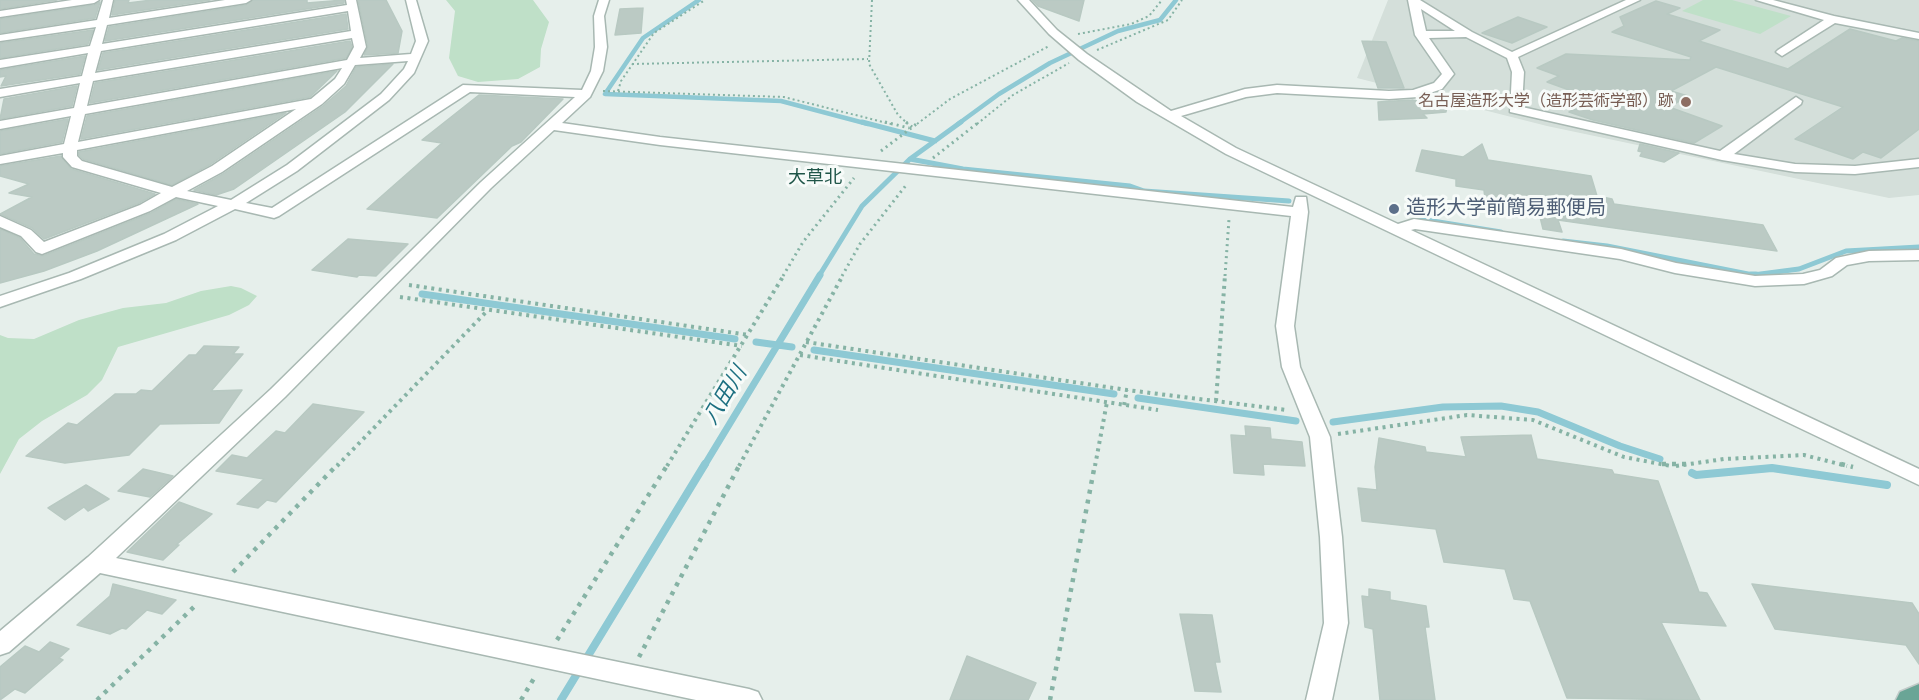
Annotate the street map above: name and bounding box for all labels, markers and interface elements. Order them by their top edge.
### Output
place label: 名古屋造形大学（造形芸術学部）跡 [1418,92,1674,112]
marker: 名古屋造形大学（造形芸術学部）跡 [1679,95,1693,109]
district label: 大草北 [788,167,842,189]
place label: 造形大学前簡易郵便局 [1406,197,1606,221]
marker: 造形大学前簡易郵便局 [1387,202,1401,216]
water label: 八田川 [699,363,753,429]

